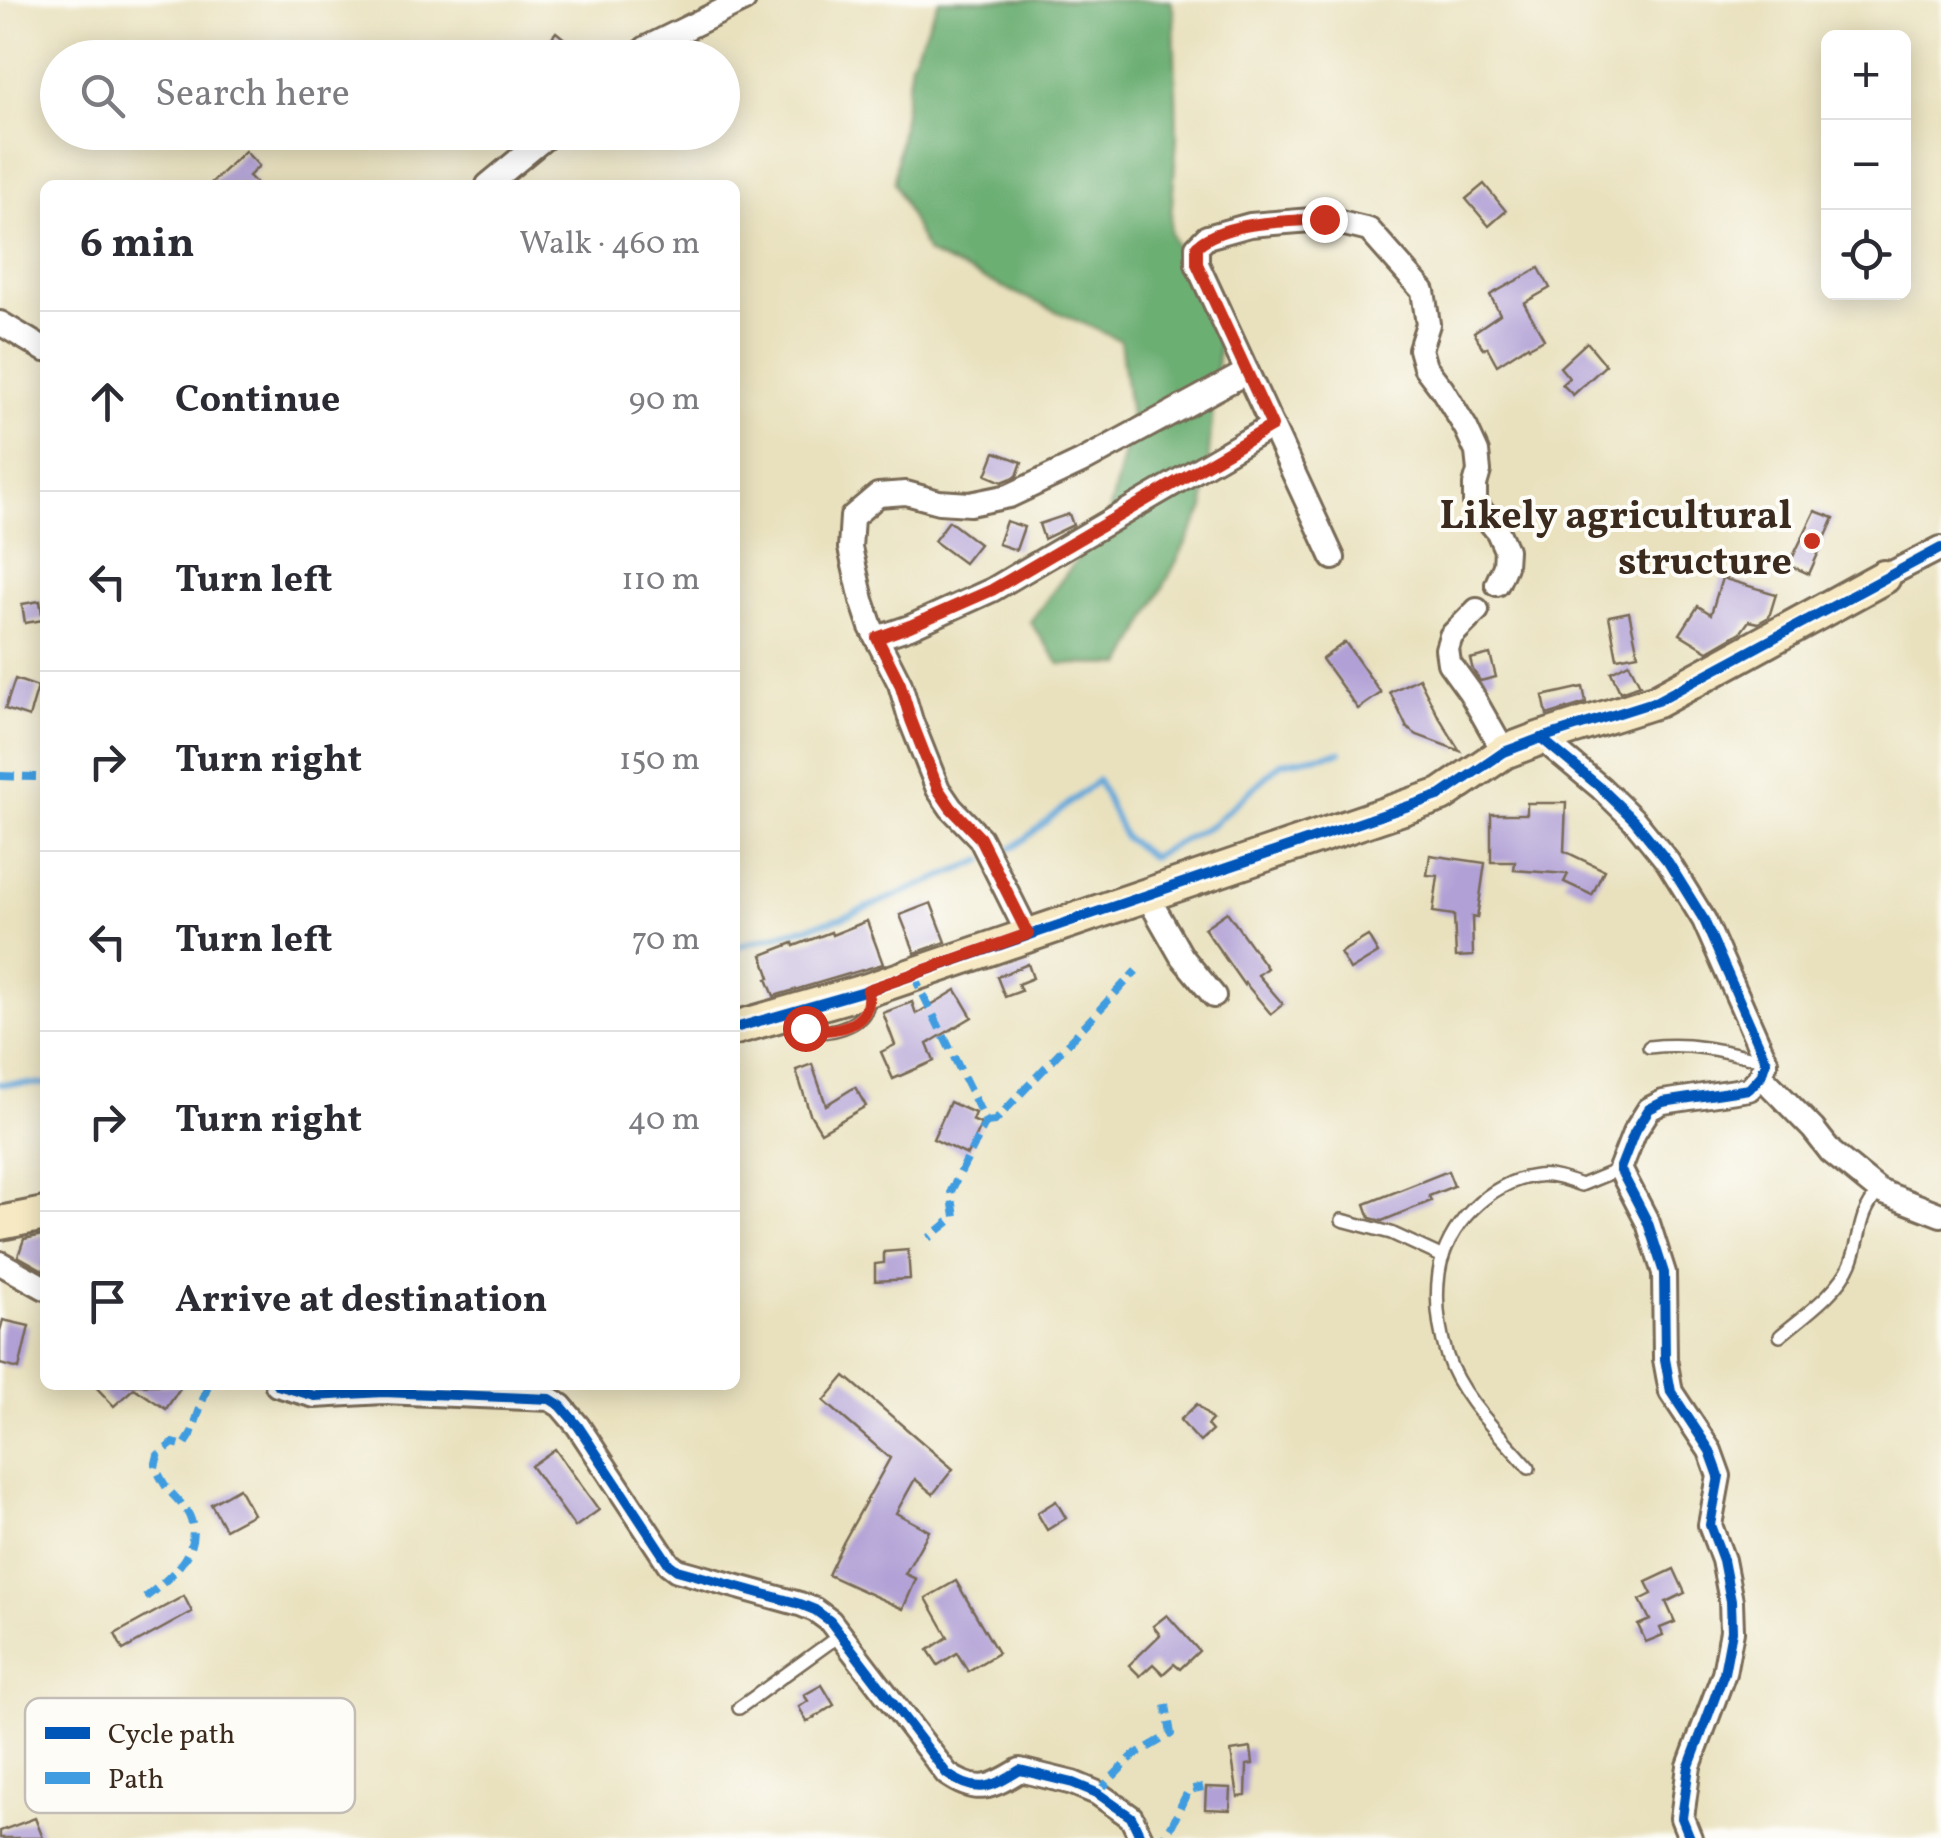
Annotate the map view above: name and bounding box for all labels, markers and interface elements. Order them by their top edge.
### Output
map controls [1821,30,1911,300]
button: + [1821,30,1911,120]
search box [40,40,740,150]
icon: search [75,68,130,123]
text: Search here [155,69,350,122]
button: − [1821,120,1911,210]
route end [1302,197,1348,243]
button: locate [1821,210,1911,300]
text: 6 min [80,216,195,275]
text: Walk · 460 m [519,223,700,267]
icon: ahead [80,374,135,429]
text: Continue [175,375,340,428]
text: 90 m [629,379,700,423]
place label: Likely agricultural structure [1439,490,1792,592]
marker: Likely agricultural structure [1801,530,1823,552]
icon: left [80,554,135,609]
text: Turn left [175,555,332,608]
text: 110 m [621,559,700,603]
icon: right [80,734,135,789]
text: Turn right [175,735,362,788]
text: 150 m [619,739,700,783]
icon: left [80,914,135,969]
text: Turn left [175,915,332,968]
text: 70 m [632,919,700,963]
route start [783,1006,829,1052]
icon: right [80,1094,135,1149]
text: Turn right [175,1095,362,1148]
text: 40 m [628,1099,700,1143]
icon: arrive [80,1274,135,1329]
text: Arrive at destination [175,1275,548,1328]
legend [25,1698,355,1813]
text: Cycle path [108,1716,235,1755]
text: Path [108,1761,164,1800]

